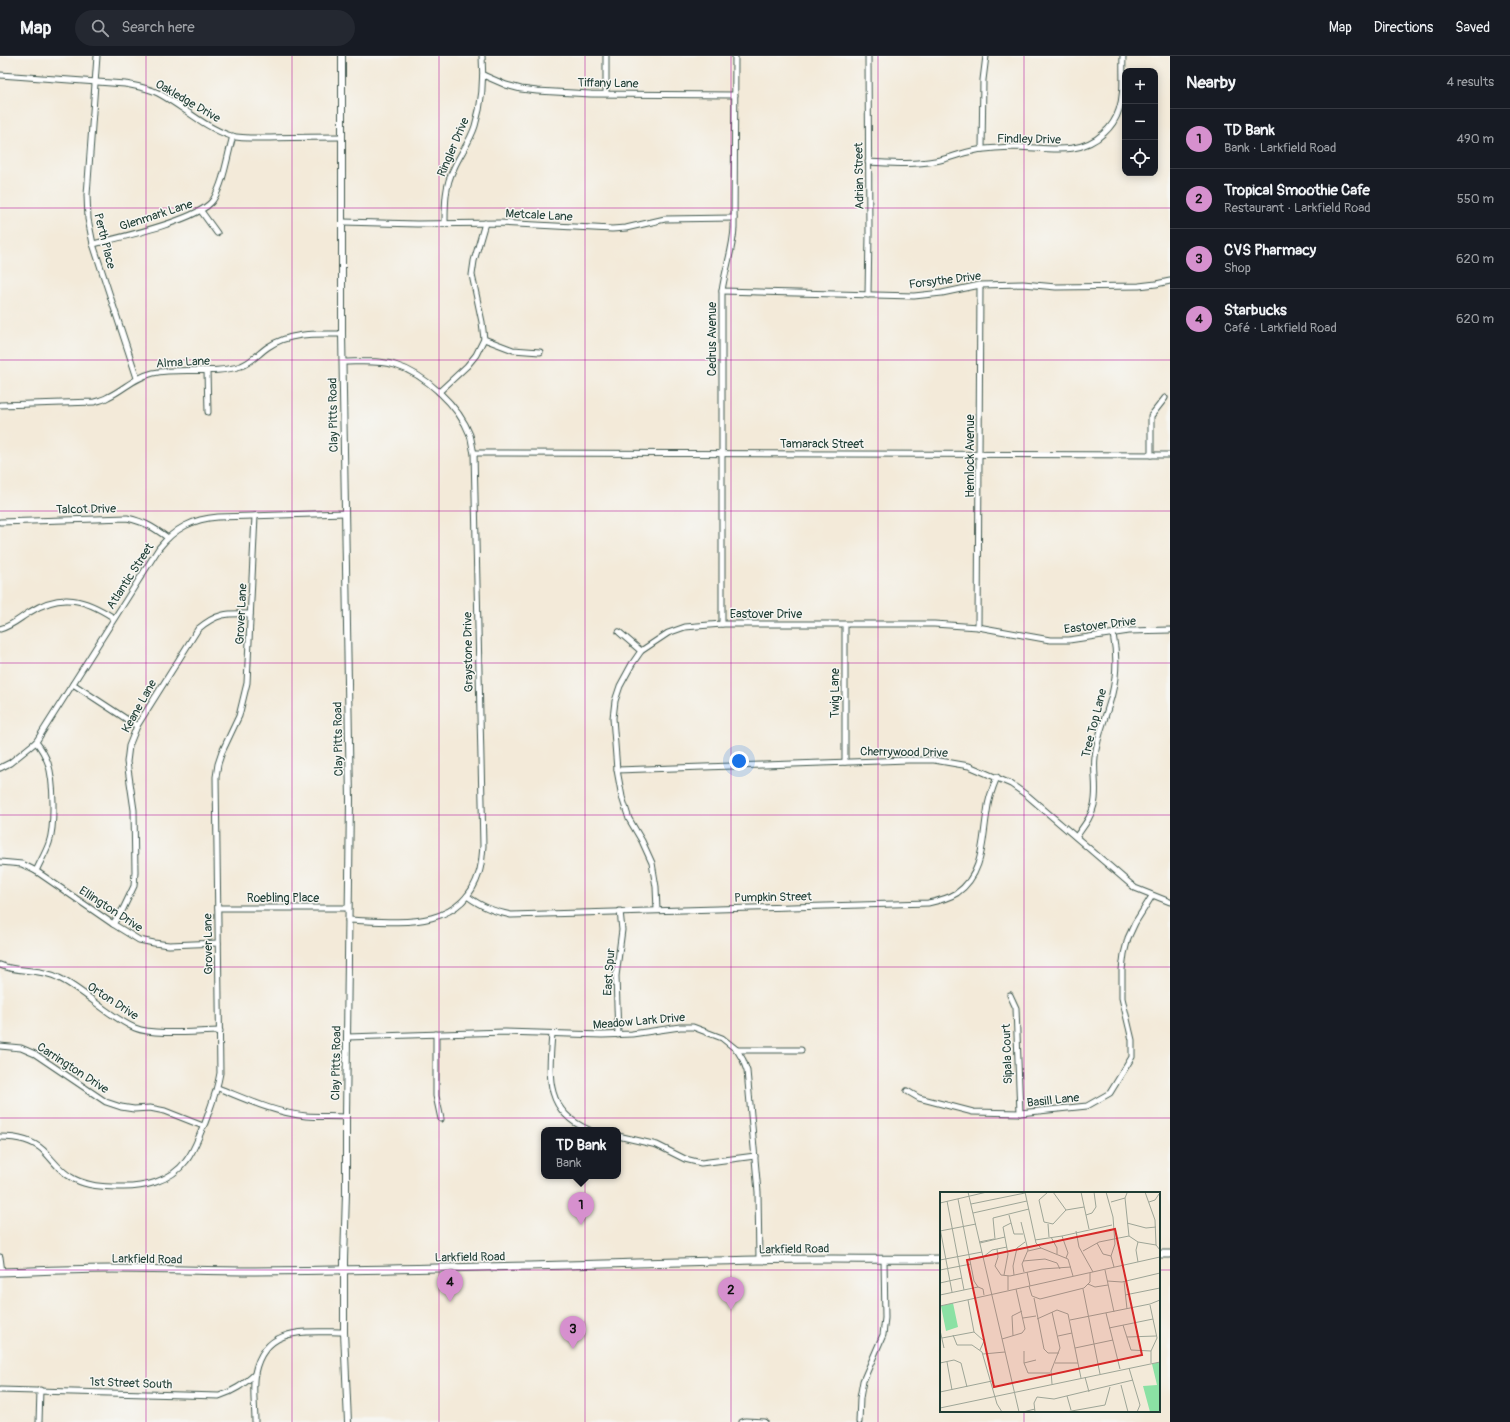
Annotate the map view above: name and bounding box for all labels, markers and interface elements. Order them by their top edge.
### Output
search box [75,10,355,46]
text: Map [20,16,51,40]
icon: search [89,17,111,39]
text: Search here [121,18,195,37]
text: Map [1329,19,1352,36]
text: Directions [1374,19,1433,36]
text: Saved [1455,19,1490,36]
map controls [1122,68,1158,176]
button: + [1122,68,1158,104]
text: Nearby [1186,72,1235,93]
text: 4 results [1447,74,1494,90]
street label: Tiffany Lane [577,75,639,92]
street label: Oakledge Drive [152,77,223,126]
button: − [1122,104,1158,140]
street label: Ringler Drive [434,115,473,179]
text: TD Bank [1224,121,1275,140]
street label: Findley Drive [997,131,1061,148]
text: 1 [1196,131,1202,147]
text: 490 m [1457,131,1494,147]
button: locate [1122,140,1158,176]
text: Bank · Larkfield Road [1224,140,1336,156]
street label: Adrian Street [851,142,868,210]
text: Tropical Smoothie Cafe [1224,181,1370,200]
text: 2 [1195,191,1203,207]
text: 550 m [1457,191,1494,207]
street label: Glenmark Lane [118,197,195,234]
text: Restaurant · Larkfield Road [1224,200,1371,216]
street label: Metcale Lane [505,206,573,225]
street label: Perth Place [90,212,119,271]
text: CVS Pharmacy [1224,241,1316,260]
text: 3 [1195,251,1203,267]
text: 620 m [1456,251,1494,267]
text: Shop [1224,260,1251,276]
street label: Forsythe Drive [908,269,982,292]
text: Starbucks [1224,301,1287,320]
street label: Cedrus Avenue [705,302,720,376]
text: 4 [1195,311,1203,327]
text: 620 m [1456,311,1494,327]
text: Café · Larkfield Road [1224,320,1337,336]
street label: Alma Lane [156,354,211,371]
street label: Clay Pitts Road [325,377,342,453]
street label: Hemlock Avenue [963,414,978,498]
street label: Tamarack Street [780,437,864,452]
street label: Talcot Drive [56,501,116,518]
street label: Atlantic Street [104,540,157,612]
street label: Grover Lane [232,583,251,645]
street label: Eastover Drive [730,607,802,622]
street label: Graystone Drive [460,612,477,692]
street label: Eastover Drive [1063,614,1137,637]
street label: Twig Lane [828,668,843,718]
street label: Keane Lane [119,677,160,735]
street label: Tree Top Lane [1079,687,1110,759]
street label: Clay Pitts Road [330,701,347,777]
street label: Cherrywood Drive [860,744,948,761]
your location [729,751,749,771]
street label: Ellington Drive [76,883,145,936]
street label: Pumpkin Street [734,889,812,906]
street label: Roebling Place [247,891,319,906]
street label: Grover Lane [200,913,217,975]
street label: East Spur [600,947,619,996]
street label: Orton Drive [84,979,141,1024]
street label: Meadow Lark Drive [592,1010,686,1033]
street label: Sipala Court [999,1023,1016,1084]
street label: Clay Pitts Road [328,1025,345,1101]
street label: Carrington Drive [34,1040,112,1097]
street label: Basill Lane [1026,1090,1080,1111]
popup [541,1127,621,1179]
text: TD Bank [556,1136,606,1155]
text: Bank [556,1155,581,1171]
pin: 1 [568,1192,594,1225]
inset map [940,1192,1160,1412]
street label: Larkfield Road [759,1241,830,1258]
street label: Larkfield Road [435,1249,506,1266]
street label: Larkfield Road [111,1251,183,1268]
pin: 4 [437,1269,463,1302]
pin: 2 [718,1277,744,1310]
pin: 3 [560,1316,586,1349]
street label: 1st Street South [89,1375,173,1392]

